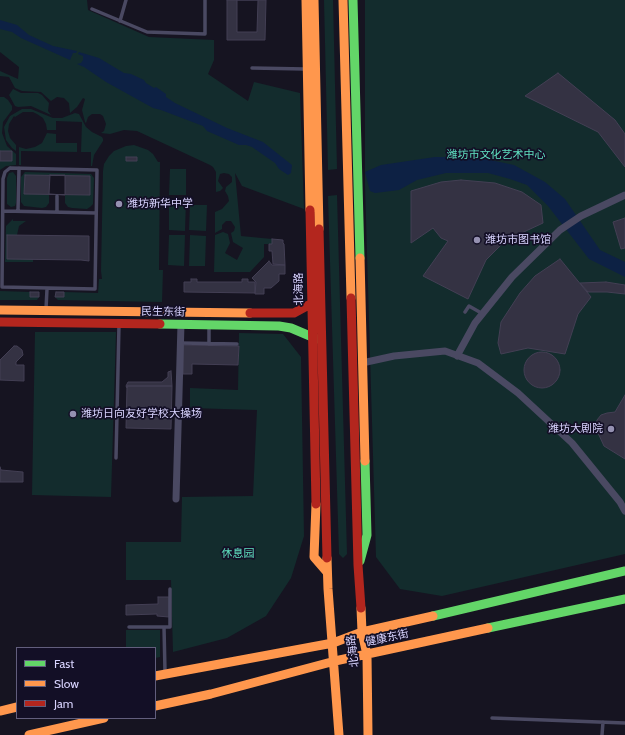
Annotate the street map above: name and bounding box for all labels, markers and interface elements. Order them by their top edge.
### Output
park label: 潍坊市文化艺术中心 [447,148,545,162]
place label: 潍坊新华中学 [127,197,193,211]
marker: 潍坊新华中学 [114,199,124,209]
place label: 潍坊市图书馆 [485,233,551,247]
marker: 潍坊市图书馆 [472,235,482,245]
street label: 北海路 [292,272,306,306]
street label: 民生东街 [141,305,185,319]
place label: 潍坊日向友好学校大操场 [81,407,202,421]
marker: 潍坊日向友好学校大操场 [68,409,78,419]
place label: 潍坊大剧院 [548,422,603,436]
marker: 潍坊大剧院 [606,424,616,434]
park label: 休息园 [222,547,254,561]
street label: 健康东街 [364,627,410,649]
street label: 北海路 [344,634,362,668]
legend [16,647,156,719]
text: Fast [54,656,74,671]
text: Slow [54,676,79,691]
text: Jam [54,696,73,711]

